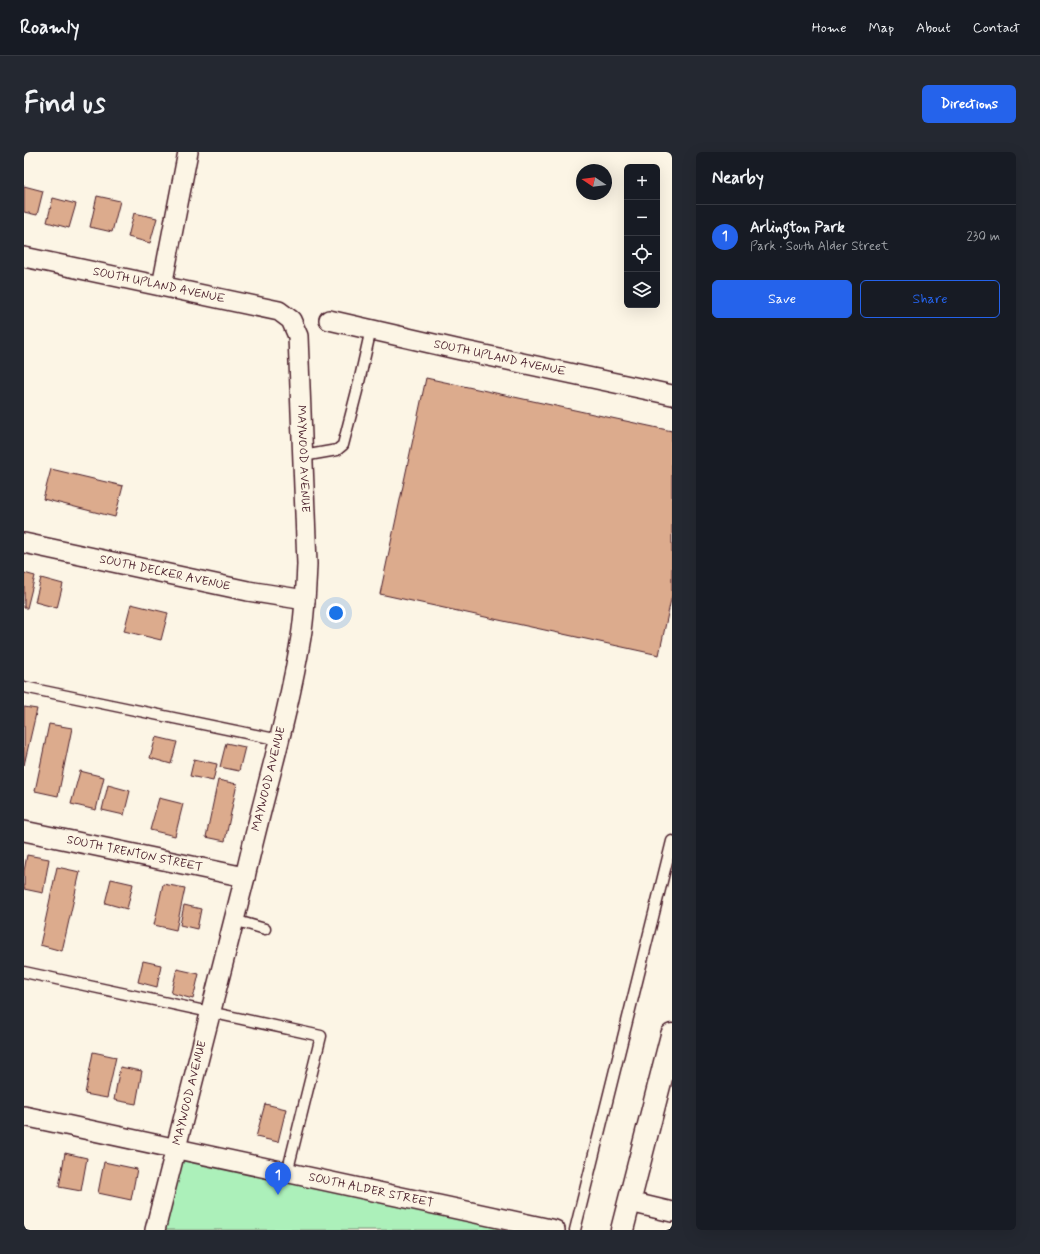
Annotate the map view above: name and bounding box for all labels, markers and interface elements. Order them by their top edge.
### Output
text: Roamly [20,15,79,40]
text: Home [812,19,846,37]
text: Map [868,19,894,37]
text: About [916,19,951,37]
text: Contact [973,19,1020,37]
button: Directions [922,85,1016,123]
text: Find us [24,86,105,123]
north arrow [576,164,612,200]
map controls [624,164,660,308]
button: + [624,164,660,200]
text: Nearby [712,167,764,189]
button: − [624,200,660,236]
text: Arlington Park [750,218,845,238]
text: 1 [722,228,728,245]
text: 230 m [966,228,1000,245]
button: locate [624,236,660,272]
text: Park · South Alder Street [750,238,889,255]
street label: SOUTH UPLAND AVENUE [92,264,227,307]
button: layers [624,272,660,308]
button: Save [712,280,852,318]
button: Share [860,280,1000,318]
street label: SOUTH UPLAND AVENUE [432,336,568,380]
street label: MAYWOOD AVENUE [293,405,313,513]
street label: SOUTH DECKER AVENUE [98,551,232,595]
your location [326,603,346,623]
street label: MAYWOOD AVENUE [248,725,290,833]
street label: SOUTH TRENTON STREET [65,832,204,876]
street label: MAYWOOD AVENUE [169,1039,211,1147]
pin: 1 [265,1162,291,1195]
street label: SOUTH ALDER STREET [307,1169,435,1212]

